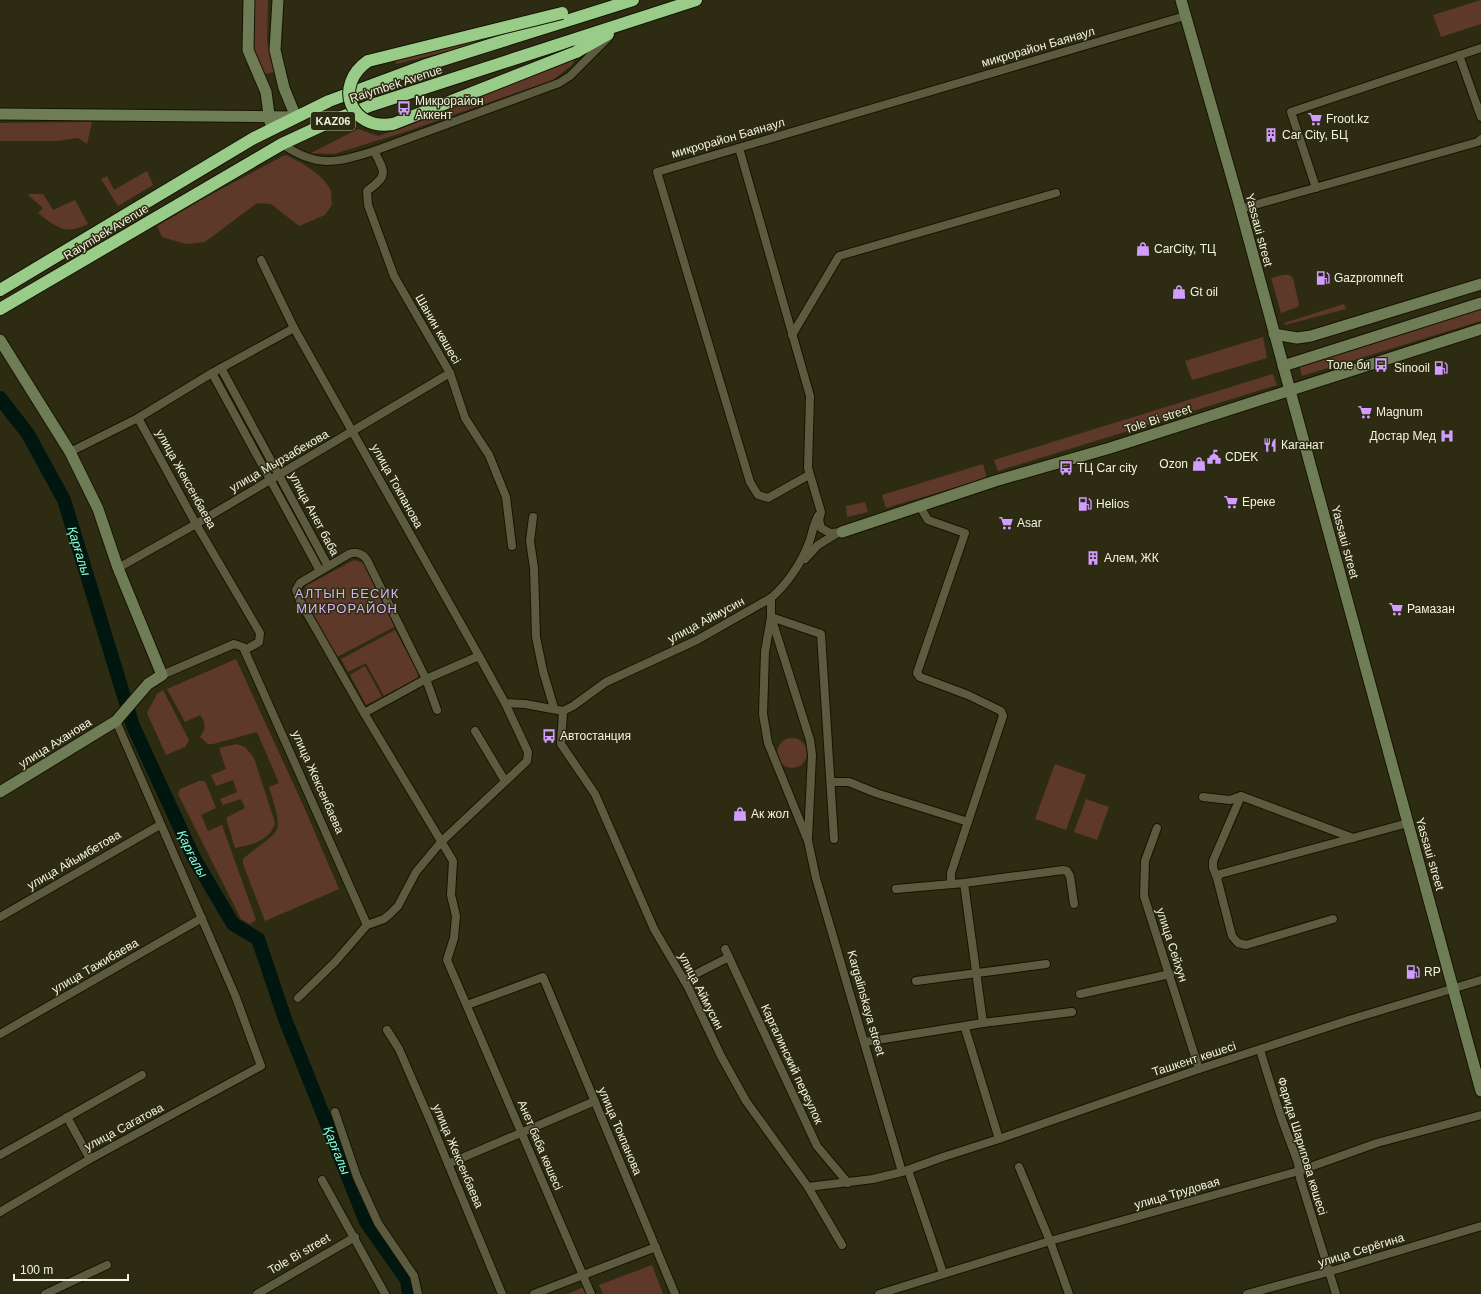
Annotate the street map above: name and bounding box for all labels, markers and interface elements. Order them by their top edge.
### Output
street label: микрорайон Баянаул [980,24,1096,70]
street label: Raiymbek Avenue [348,62,444,106]
place label: Микрорайон Аккент [415,94,484,122]
bus stop icon: Микрорайон Аккент [396,100,412,116]
supermarket icon: Froot.kz [1307,111,1323,127]
road number: KАZ06 [311,112,355,130]
place label: Froot.kz [1326,112,1369,126]
street label: микрорайон Баянаул [670,115,786,161]
building icon: Car City, БЦ [1263,127,1279,143]
place label: Car City, БЦ [1282,128,1348,142]
street label: Yassaui street [1243,192,1276,269]
street label: Raiymbek Avenue [61,201,151,263]
shop icon: CarCity, ТЦ [1135,241,1151,257]
place label: CarCity, ТЦ [1154,242,1216,256]
fuel station icon: Gazpromneft [1315,270,1331,286]
place label: Gazpromneft [1334,271,1404,285]
shop icon: Gt oil [1171,284,1187,300]
place label: Gt oil [1190,285,1218,299]
street label: Шанин көшесі [412,292,464,366]
bus stop icon: Толе би [1373,357,1389,373]
place label: Толе би [1327,358,1370,372]
fuel station icon: Sinooil [1433,360,1449,376]
place label: Sinooil [1394,361,1430,375]
street label: Tole Bi street [1123,401,1194,436]
supermarket icon: Magnum [1357,404,1373,420]
place label: Magnum [1376,405,1423,419]
street label: улица Жексенбаева [153,427,219,531]
street label: улица Мырзабекова [227,427,331,495]
hospital icon: Достар Мед [1439,428,1455,444]
place label: Достар Мед [1369,429,1436,443]
restaurant icon: Каганат [1262,437,1278,453]
place label: Каганат [1281,438,1324,452]
street label: улица Токпанова [368,441,426,531]
public building icon: CDEK [1206,449,1222,465]
place label: CDEK [1225,450,1258,464]
shop icon: Ozon [1191,456,1207,472]
place label: Ozon [1159,457,1188,471]
bus stop icon: ТЦ Car city [1058,460,1074,476]
place label: ТЦ Car city [1077,461,1137,475]
street label: улица Анет баба [286,470,342,558]
supermarket icon: Ереке [1223,494,1239,510]
place label: Ереке [1242,495,1276,509]
fuel station icon: Helios [1077,496,1093,512]
place label: Helios [1096,497,1129,511]
street label: Yassaui street [1329,504,1362,581]
supermarket icon: Asar [998,515,1014,531]
place label: Asar [1017,516,1042,530]
water label: Қарғалы [65,524,94,578]
building icon: Алем, ЖК [1085,550,1101,566]
place label: Алем, ЖК [1104,551,1159,565]
district label: АЛТЫН БЕСИК МИКРОРАЙОН [295,586,399,616]
street label: улица Аймусин [665,594,747,646]
supermarket icon: Рамазан [1388,601,1404,617]
place label: Рамазан [1407,602,1455,616]
street label: улица Аханова [16,715,94,771]
street label: улица Жексенбаева [289,728,347,836]
bus stop icon: Автостанция [541,728,557,744]
place label: Автостанция [560,729,631,743]
shop icon: Ак жол [732,806,748,822]
place label: Ак жол [751,807,789,821]
street label: Yassaui street [1413,816,1447,893]
street label: улица Айымбетова [25,827,124,892]
water label: Қарғалы [175,828,211,880]
street label: улица Сейхун [1153,906,1191,984]
street label: улица Тажибаева [49,935,141,996]
street label: Kargalinskaya street [844,949,888,1058]
street label: улица Аймусин [676,950,726,1032]
fuel station icon: RP [1405,964,1421,980]
place label: RP [1424,965,1441,979]
street label: Каргалинский переулок [758,1002,826,1127]
street label: Ташкент көшесі [1150,1039,1238,1079]
street label: Фарида Шарипова көшесі [1274,1075,1330,1217]
street label: улица Токпанова [595,1085,645,1177]
street label: Анет баба көшесі [515,1098,565,1192]
street label: улица Сагатова [82,1100,166,1154]
street label: улица Жексенбаева [430,1102,486,1210]
water label: Қарғалы [321,1124,354,1177]
street label: улица Трудовая [1133,1174,1221,1212]
street label: Tole Bi street [265,1230,333,1277]
street label: улица Серёгина [1316,1230,1406,1270]
scale bar [14,1256,128,1282]
text: 100 m [20,1263,53,1277]

